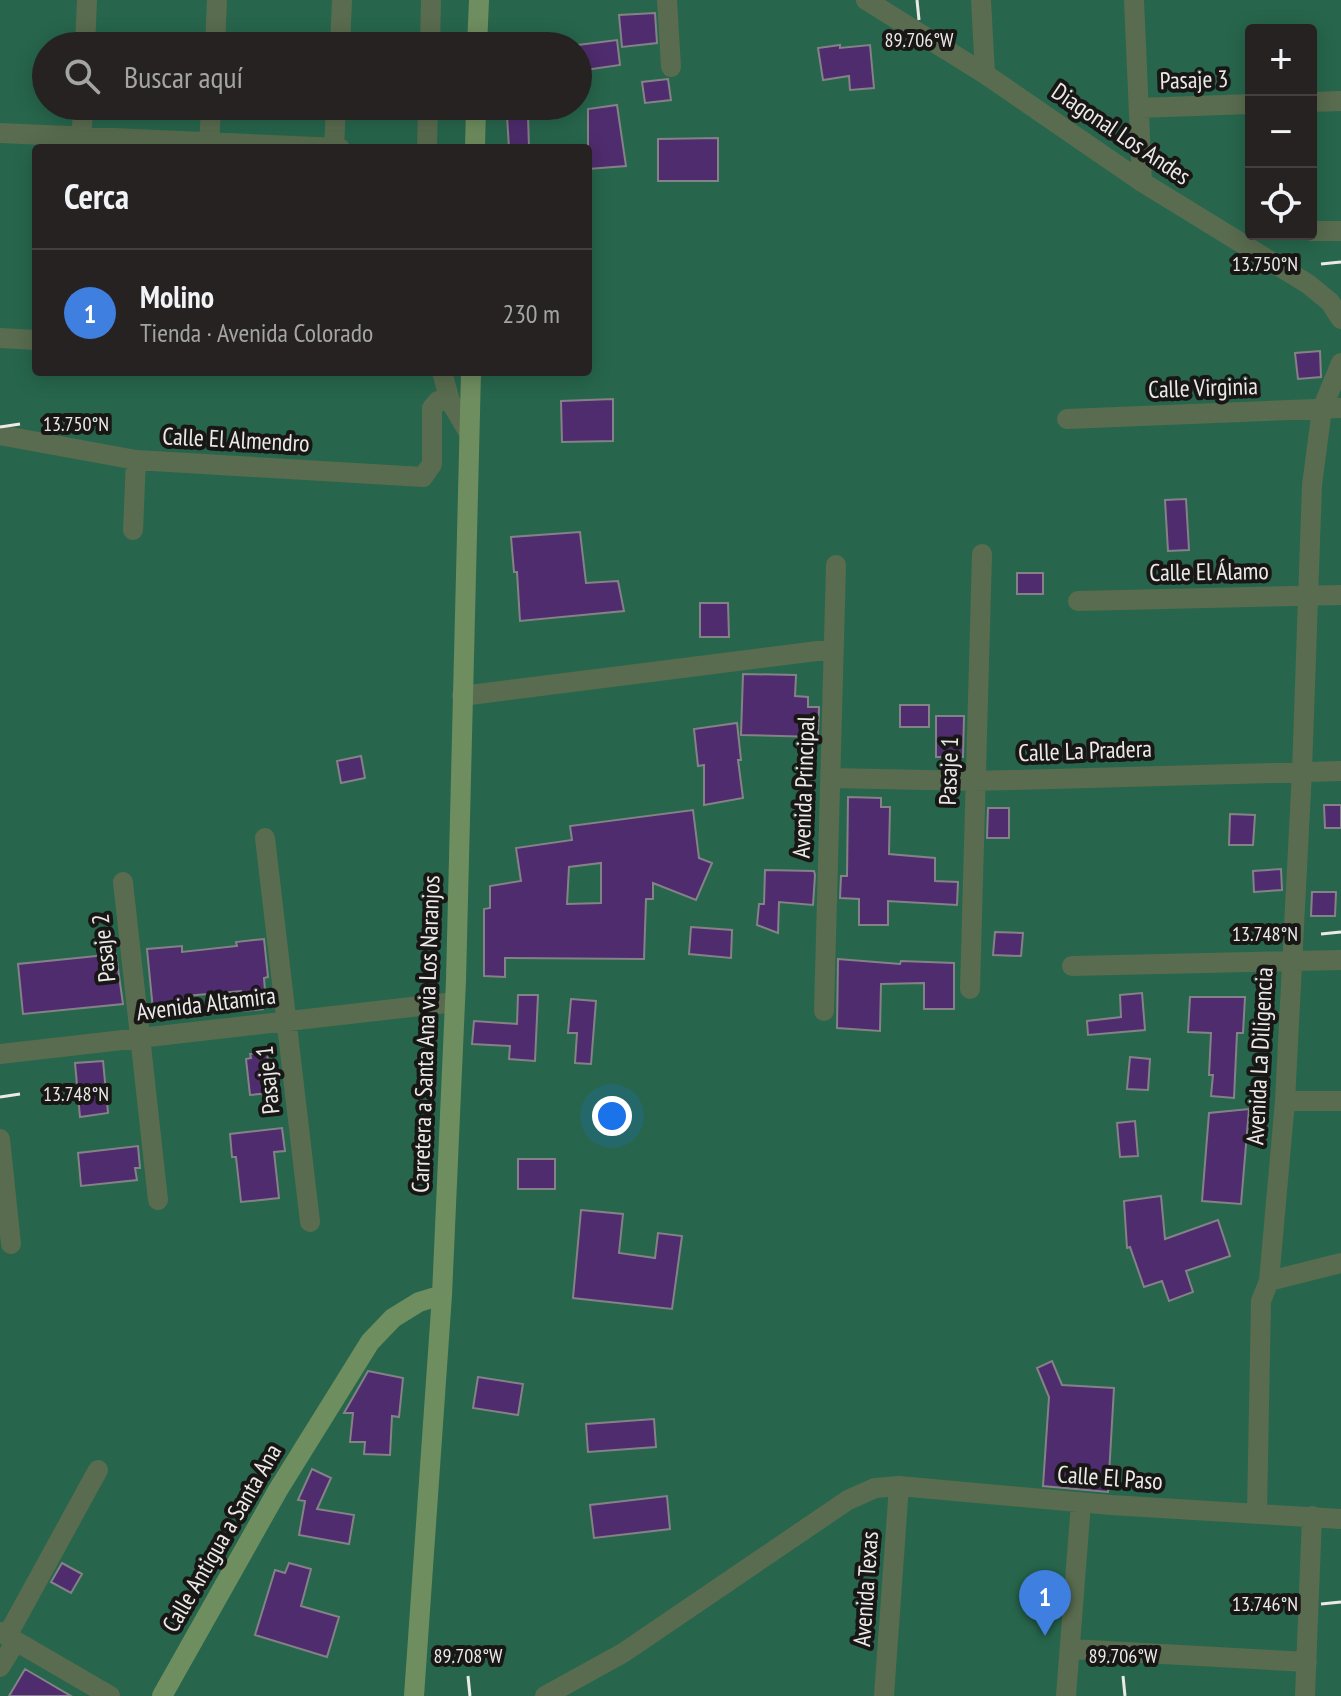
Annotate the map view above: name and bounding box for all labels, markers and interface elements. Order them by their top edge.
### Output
map controls [1245,24,1317,240]
button: + [1245,24,1317,96]
text: 89.706°W [885,27,954,53]
search box [32,32,592,120]
icon: search [60,54,104,98]
text: Buscar aquí [124,57,243,96]
street label: Pasaje 3 [1159,63,1229,96]
street label: Diagonal Los Andes [1046,76,1197,191]
button: − [1245,96,1317,168]
button: locate [1245,168,1317,240]
text: Cerca [64,174,129,218]
text: 13.750°N [1232,251,1298,277]
text: Molino [140,277,214,316]
text: 1 [84,297,96,330]
text: 230 m [502,297,560,330]
text: Tienda · Avenida Colorado [140,316,373,349]
street label: Calle Virginia [1148,370,1258,405]
text: 13.750°N [43,411,109,437]
street label: Calle El Almendro [162,420,310,459]
street label: Calle El Álamo [1149,555,1269,588]
street label: Avenida Principal [786,715,821,859]
street label: Calle La Pradera [1018,733,1152,768]
street label: Pasaje 1 [932,736,965,806]
street label: Carretera a Santa Ana via Los Naranjos [404,875,447,1193]
street label: Pasaje 2 [85,912,122,984]
text: 13.748°N [1232,921,1298,947]
street label: Avenida La Diligencia [1239,966,1280,1146]
street label: Avenida Altamira [134,980,277,1027]
street label: Pasaje 1 [249,1044,286,1116]
text: 13.748°N [43,1081,109,1107]
your location [592,1096,632,1136]
street label: Calle Antigua a Santa Ana [155,1438,288,1637]
street label: Calle El Paso [1056,1458,1164,1497]
street label: Avenida Texas [846,1530,885,1648]
pin: 1 [1019,1570,1071,1636]
text: 13.746°N [1232,1591,1298,1617]
text: 89.708°W [434,1643,503,1669]
text: 89.706°W [1089,1643,1158,1669]

